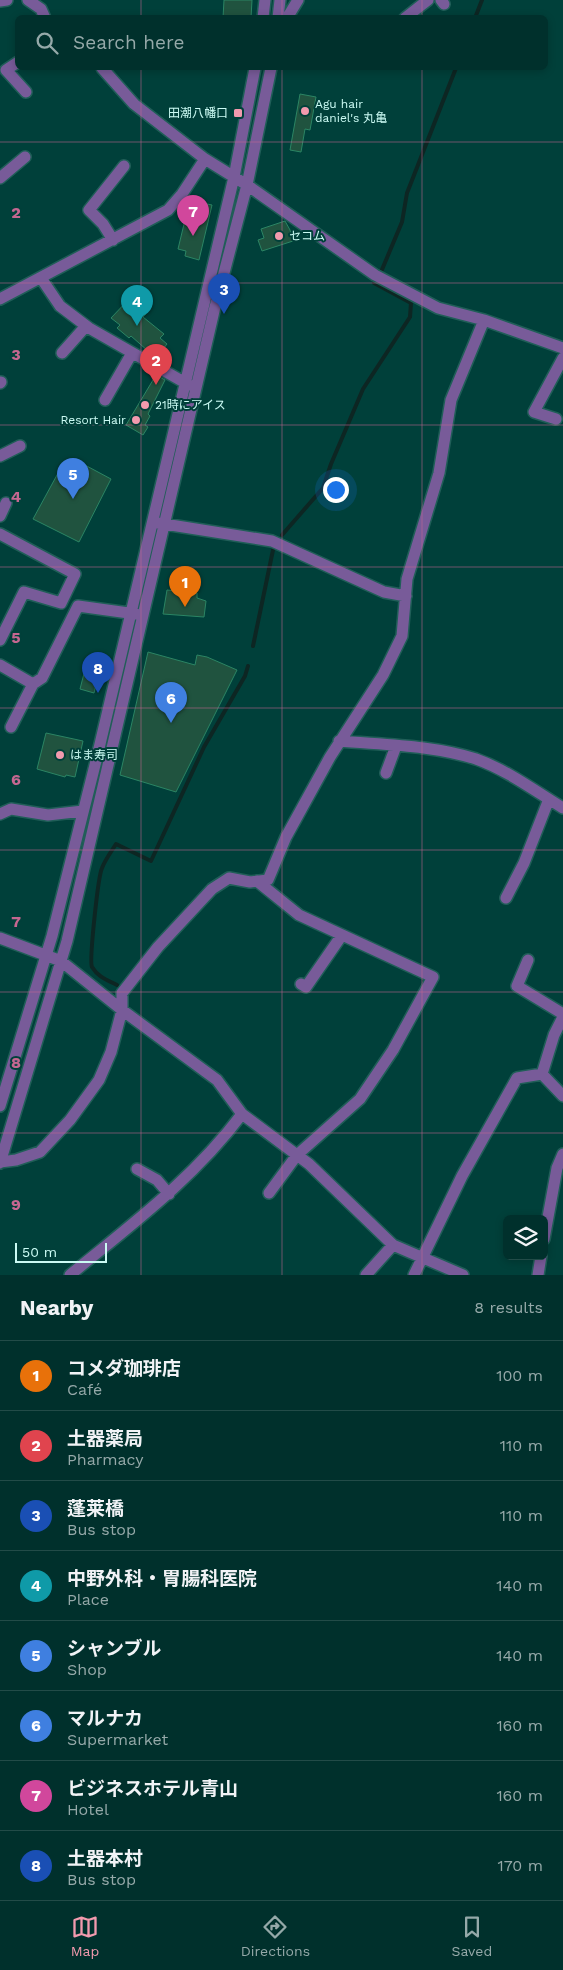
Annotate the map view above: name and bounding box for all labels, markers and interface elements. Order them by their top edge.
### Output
search box [15,15,548,70]
icon: search [33,29,61,57]
text: Search here [73,31,184,54]
place label: Agu hair daniel's 丸亀 [315,97,387,125]
marker: Agu hair daniel's 丸亀 [299,105,311,117]
place label: 田潮八幡口 [168,106,228,120]
marker: 田潮八幡口 [232,107,244,119]
pin: 7 [177,195,209,236]
text: 2 [11,203,21,222]
place label: セコム [289,229,325,243]
marker: セコム [273,230,285,242]
pin: 3 [208,273,240,314]
pin: 4 [121,285,153,326]
pin: 2 [140,344,172,385]
text: 3 [11,345,21,364]
place label: 21時にアイス [155,398,226,412]
marker: 21時にアイス [139,399,151,411]
place label: Resort Hair [61,413,126,427]
marker: Resort Hair [130,414,142,426]
pin: 5 [57,458,89,499]
your location [323,477,349,503]
text: 4 [11,487,21,506]
pin: 1 [169,566,201,607]
text: 5 [11,628,21,647]
pin: 8 [82,652,114,693]
pin: 6 [155,682,187,723]
place label: はま寿司 [70,748,118,762]
marker: はま寿司 [54,749,66,761]
text: 6 [11,770,21,789]
text: 7 [11,912,21,931]
text: 8 [11,1053,21,1072]
text: 9 [11,1195,21,1214]
map controls [503,1215,548,1260]
button: layers [503,1215,548,1260]
scale bar [15,1240,108,1263]
text: 50 m [22,1244,57,1260]
text: Nearby [20,1295,93,1320]
text: 8 results [474,1298,543,1317]
text: コメダ珈琲店 [67,1357,181,1380]
text: 1 [33,1366,39,1385]
text: 100 m [496,1366,543,1385]
text: Café [67,1380,102,1399]
text: 土器薬局 [67,1427,143,1450]
text: 2 [31,1436,41,1455]
text: 110 m [500,1436,543,1455]
text: Pharmacy [67,1450,143,1469]
text: 蓬莱橋 [67,1497,124,1520]
text: 3 [31,1506,41,1525]
text: 110 m [500,1506,543,1525]
text: Bus stop [67,1520,136,1539]
text: 中野外科・胃腸科医院 [67,1567,257,1590]
text: 4 [31,1576,41,1595]
text: 140 m [496,1576,543,1595]
text: Place [67,1590,109,1609]
text: シャンブル [67,1637,161,1660]
text: 5 [31,1646,41,1665]
text: 140 m [496,1646,543,1665]
text: Shop [67,1660,107,1679]
text: マルナカ [67,1707,143,1730]
text: 6 [31,1716,41,1735]
text: 160 m [496,1716,543,1735]
text: Supermarket [67,1730,168,1749]
text: ビジネスホテル青山 [67,1777,238,1800]
text: 7 [31,1786,41,1805]
text: 160 m [496,1786,543,1805]
text: Hotel [67,1800,109,1819]
text: 土器本村 [67,1847,143,1870]
text: 8 [31,1856,41,1875]
text: 170 m [497,1856,543,1875]
text: Bus stop [67,1870,136,1889]
tab: Map [71,1913,99,1959]
tab: Directions [241,1913,310,1959]
tab: Saved [452,1913,492,1959]

